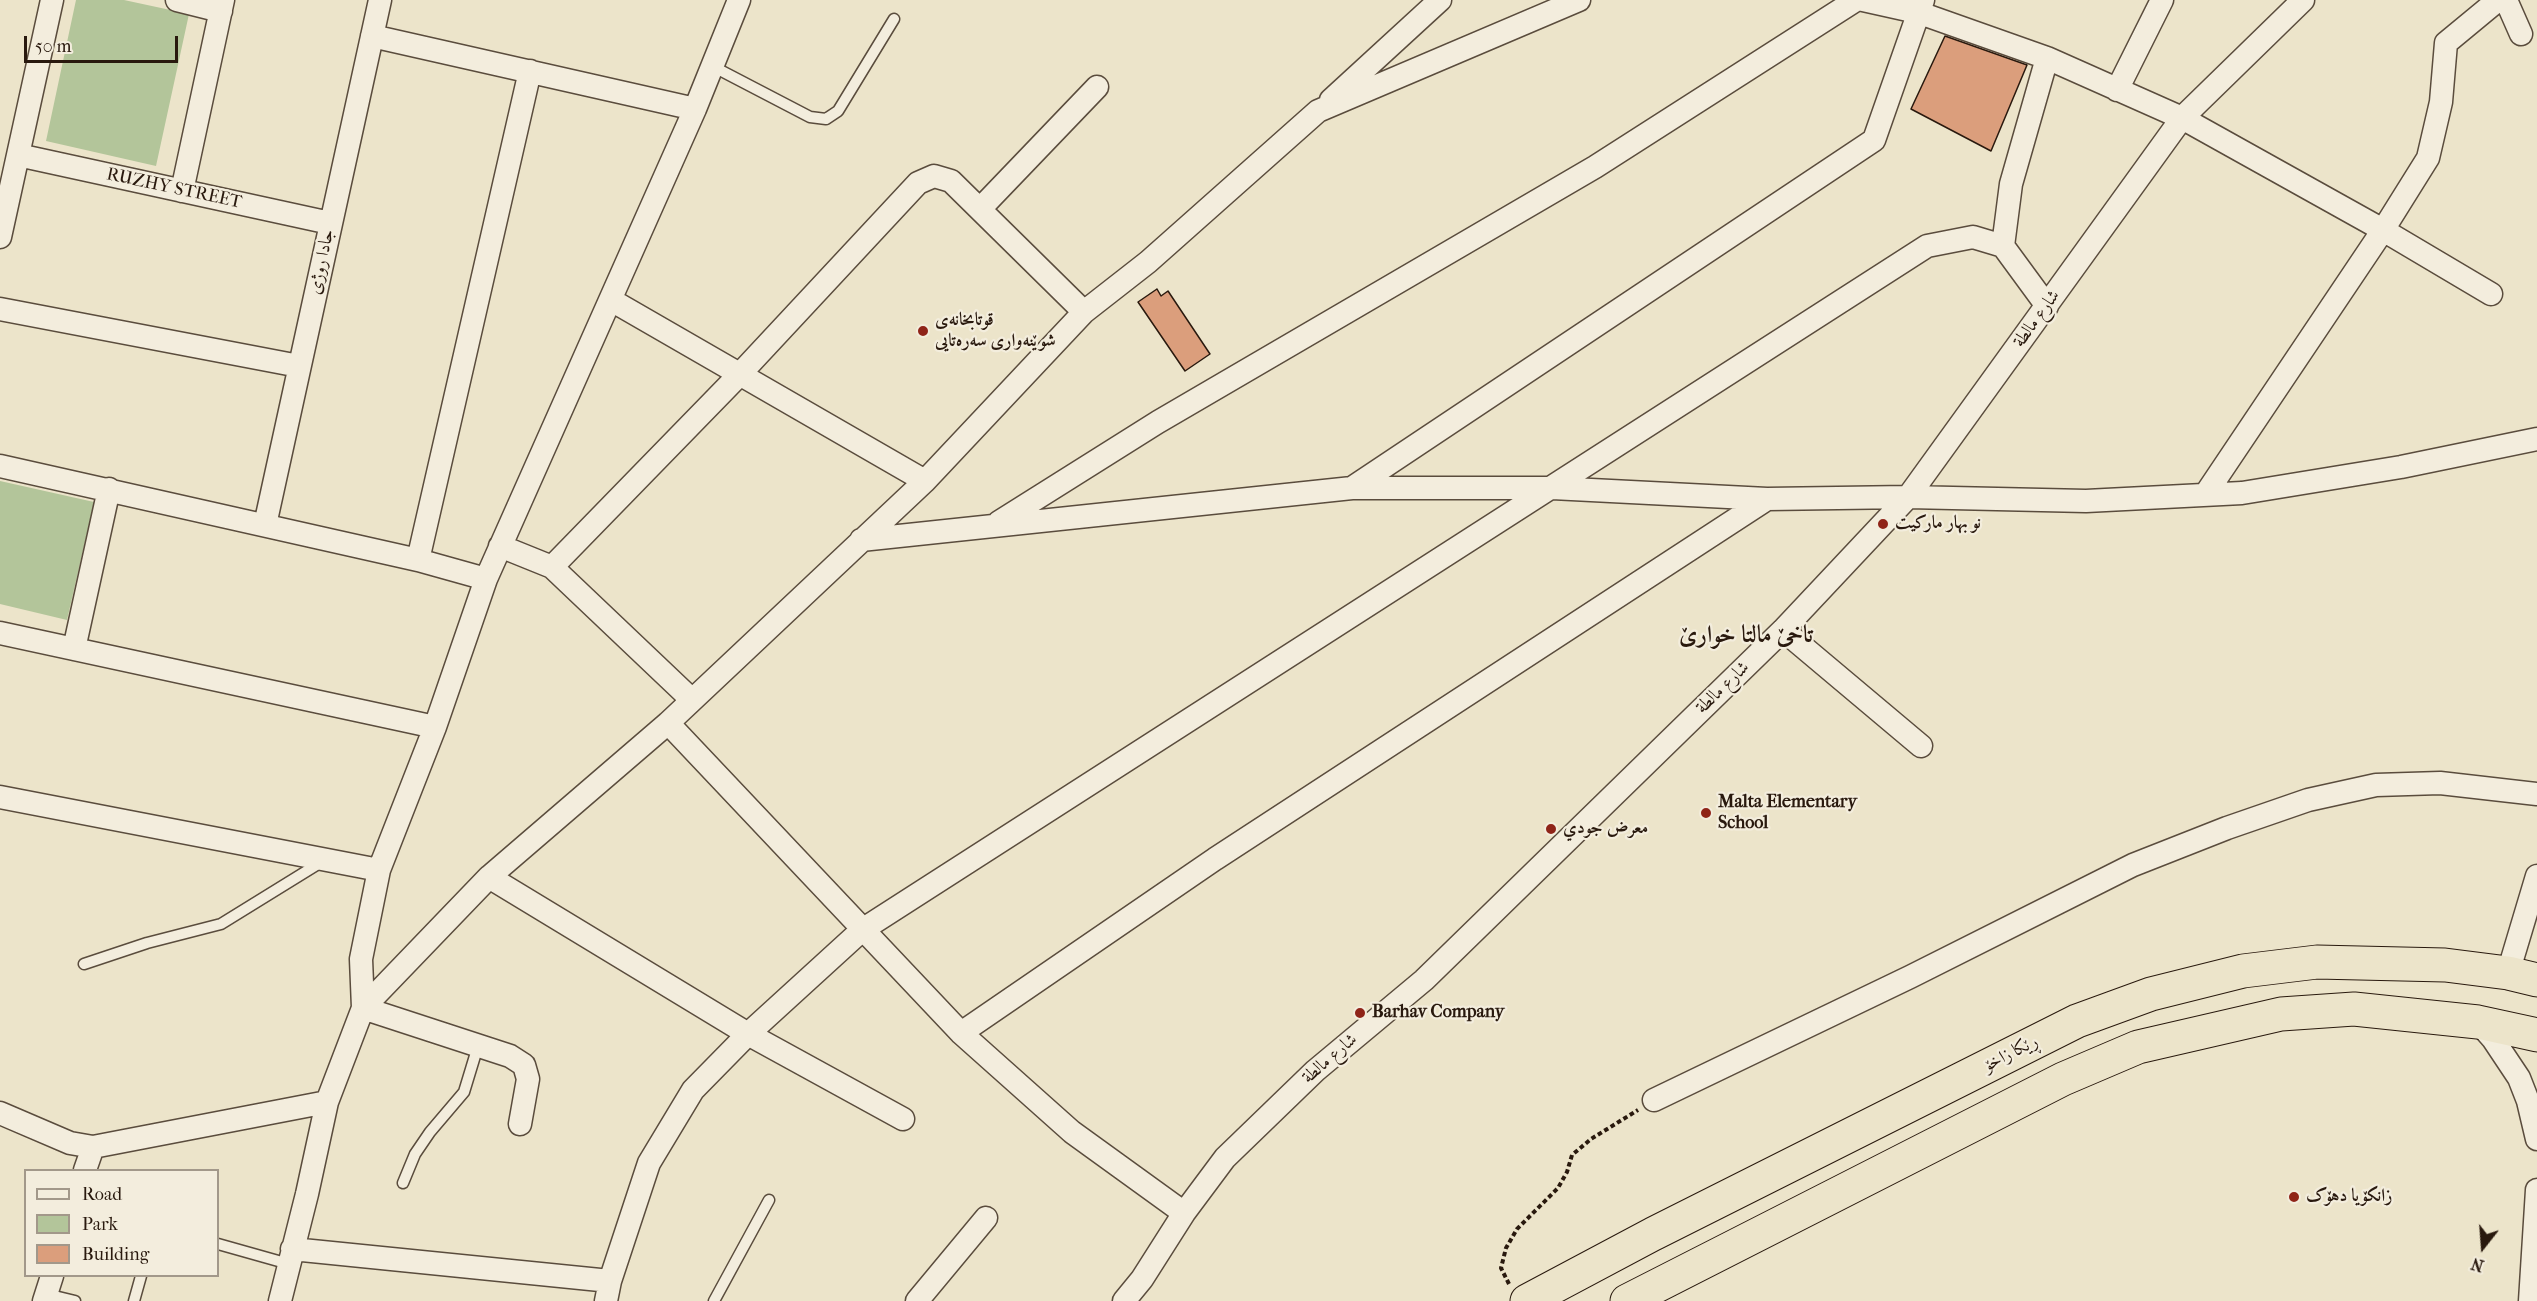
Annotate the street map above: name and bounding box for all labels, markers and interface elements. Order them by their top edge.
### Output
scale bar [27,24,182,62]
text: 50 m [35,36,71,57]
street label: RUZHY STREET [104,164,244,214]
street label: جادا روژی [305,227,339,297]
street label: شارع مالطة [2009,286,2065,352]
place label: قوتابخانەی شوێنەواری سەرەتایی [935,310,1056,352]
marker: قوتابخانەی شوێنەواری سەرەتایی [916,324,930,338]
place label: نو بهار ماركيت [1895,513,1981,535]
marker: نو بهار ماركيت [1876,517,1890,531]
district label: تاخێ مالتا خوارێ [1679,622,1813,650]
street label: شارع مالطة [1692,657,1754,719]
place label: Malta Elementary School [1718,792,1857,834]
marker: Malta Elementary School [1699,806,1713,820]
place label: معرض جودي [1563,818,1648,840]
marker: معرض جودي [1544,822,1558,836]
place label: Barhav Company [1372,1002,1504,1024]
marker: Barhav Company [1353,1006,1367,1020]
street label: شارع مالطة [1298,1029,1362,1089]
street label: ڕێکا زاخۆ [1980,1031,2042,1077]
legend [24,1169,219,1277]
text: Road [82,1184,122,1205]
place label: زانکۆیا دهۆک [2306,1186,2392,1208]
marker: زانکۆیا دهۆک [2287,1190,2301,1204]
text: Park [82,1214,118,1235]
north arrow [2453,1217,2513,1277]
text: Building [82,1244,149,1265]
text: N [2469,1254,2486,1276]

